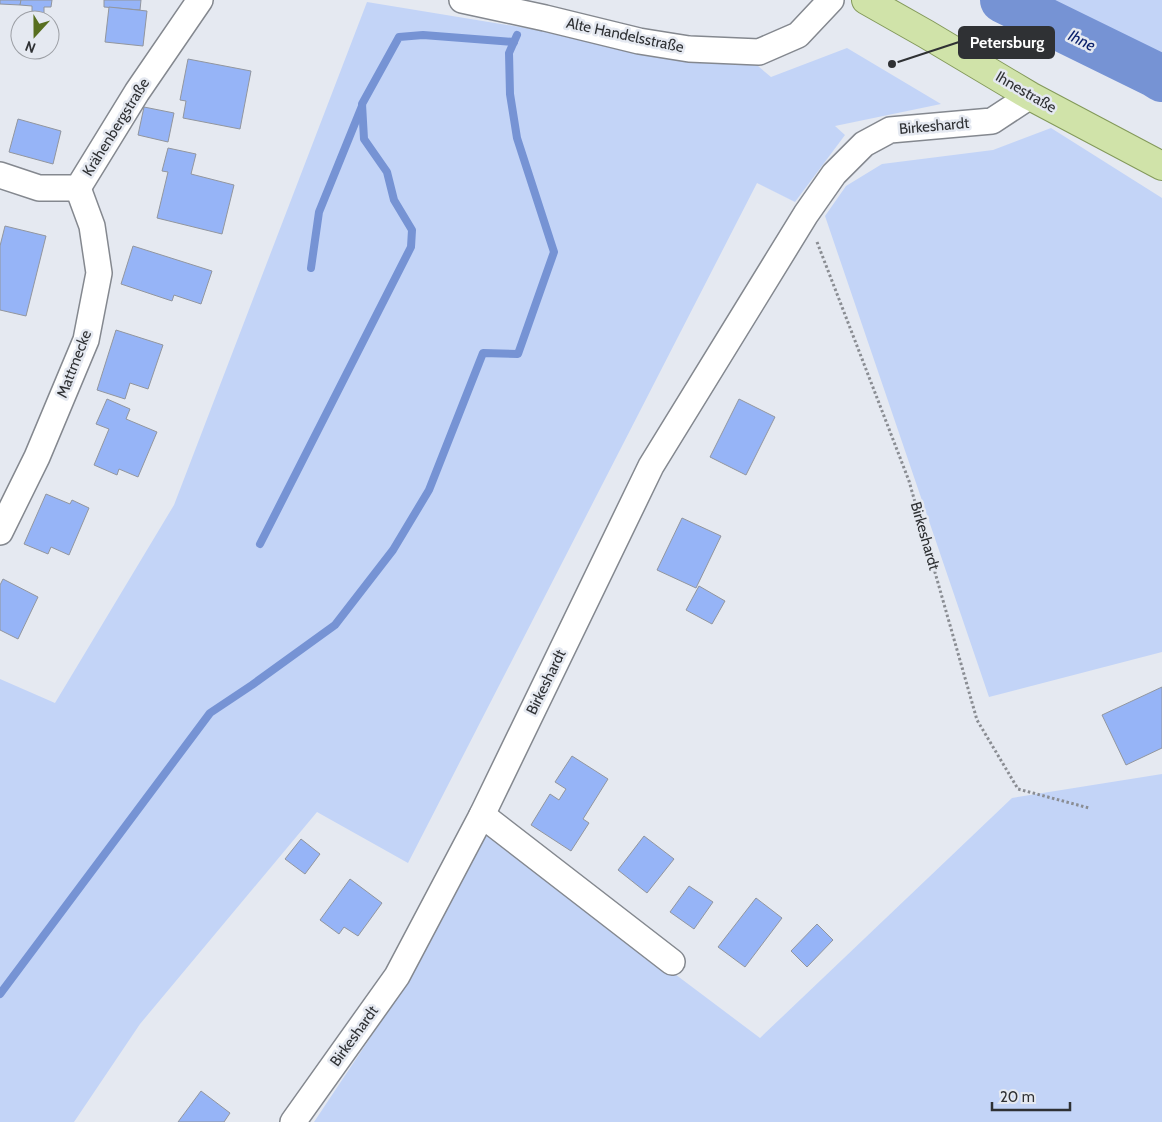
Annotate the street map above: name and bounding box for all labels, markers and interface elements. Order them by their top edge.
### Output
north arrow [10,10,60,60]
street label: Alte Handelsstraße [565,14,686,56]
water label: Ihne [1065,26,1098,55]
callout: Petersburg [959,27,1054,58]
text: Petersburg [970,33,1044,52]
text: N [22,37,38,57]
street label: Ihnestraße [992,67,1060,117]
street label: Krähenbergstraße [79,74,153,179]
street label: Birkeshardt [898,114,970,138]
street label: Mattmecke [53,327,95,400]
street label: Birkeshardt [907,500,943,572]
street label: Birkeshardt [522,646,570,718]
street label: Birkeshardt [326,1002,382,1070]
scale bar [992,1080,1070,1112]
text: 20 m [1000,1088,1035,1106]

